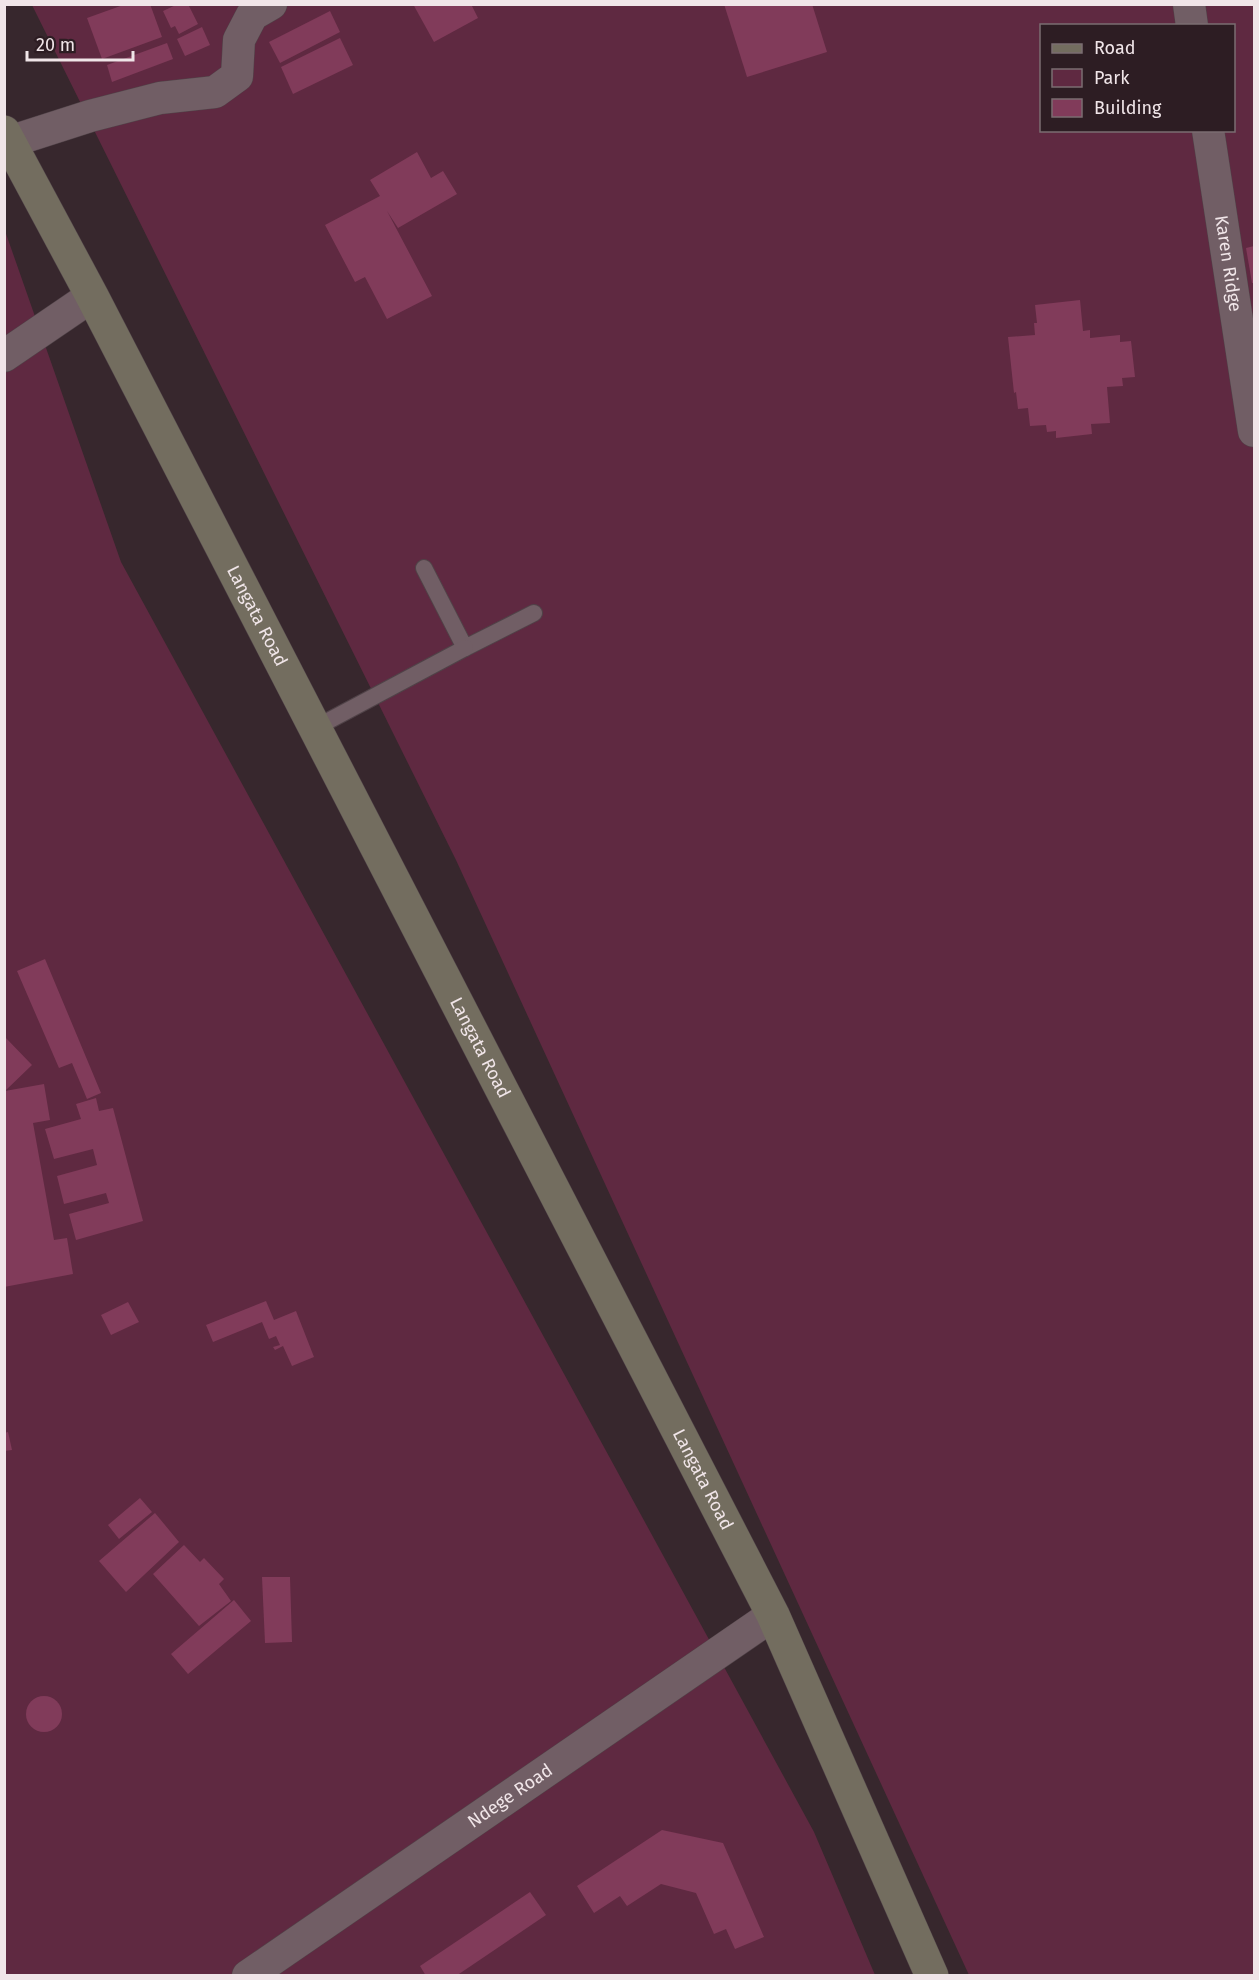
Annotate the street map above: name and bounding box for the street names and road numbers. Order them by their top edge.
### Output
street label: Karen Ridge [1210,214,1247,313]
street label: Langata Road [222,562,292,670]
street label: Langata Road [445,993,515,1102]
street label: Langata Road [668,1425,738,1534]
street label: Ndege Road [463,1759,557,1833]

